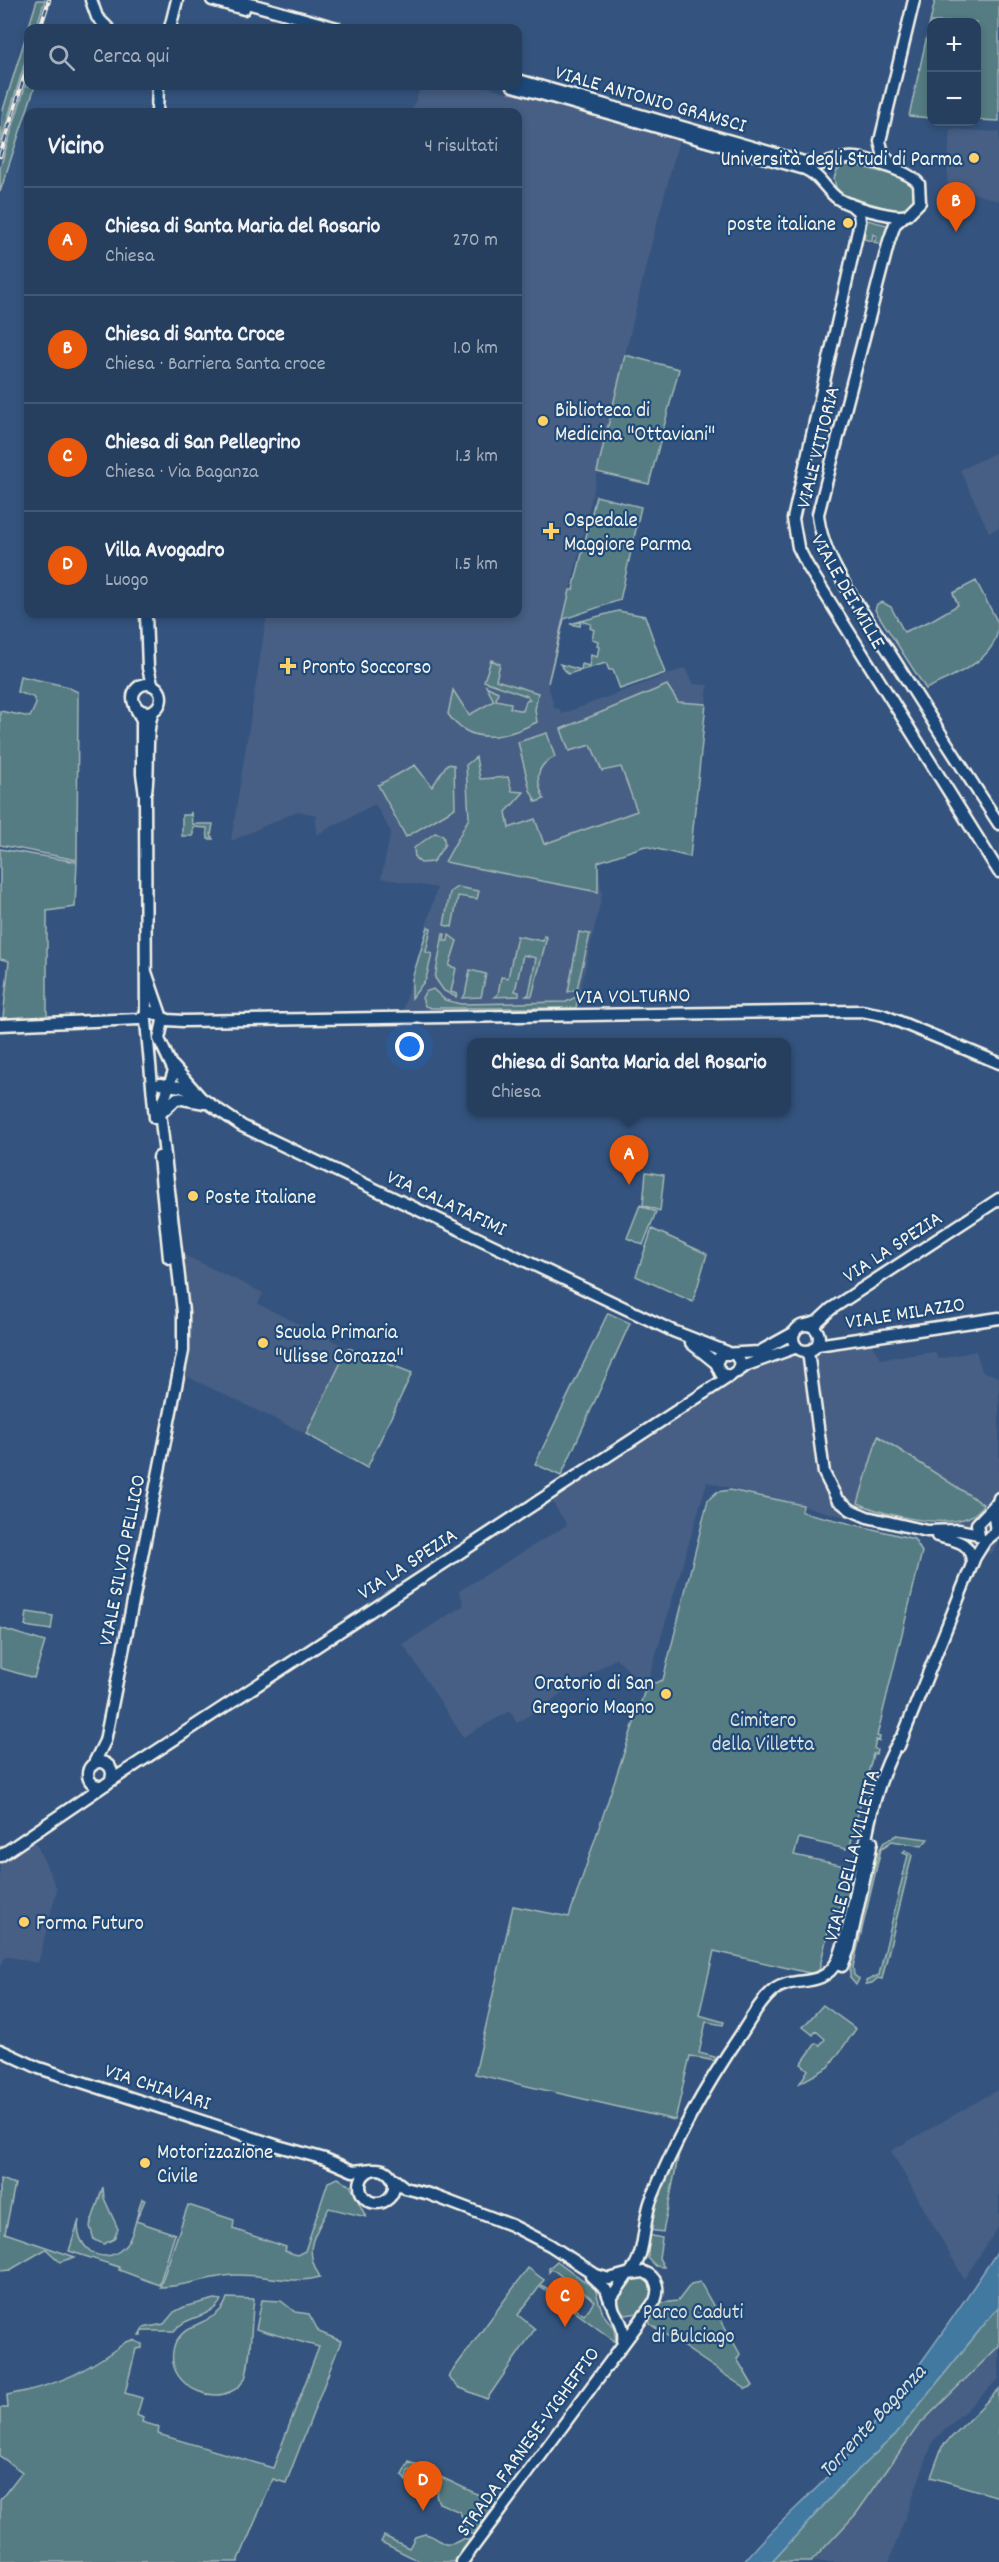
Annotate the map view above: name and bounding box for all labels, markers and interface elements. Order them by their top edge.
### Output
map controls [927,18,981,126]
button: + [927,18,981,72]
search box [24,24,522,90]
icon: search [45,41,78,74]
text: Cerca qui [93,42,169,73]
street label: VIALE ANTONIO GRAMSCI [551,59,750,143]
button: − [927,72,981,126]
text: Vicino [48,129,104,166]
text: 4 risultati [424,133,498,161]
place label: Università degli Studi di Parma [720,146,963,176]
marker: Università degli Studi di Parma [967,151,981,165]
pin: B [936,182,976,232]
place label: poste italiane [727,211,836,241]
text: Chiesa di Santa Maria del Rosario [105,212,380,243]
marker: poste italiane [841,216,855,230]
text: A [62,227,73,255]
text: 270 m [452,227,498,255]
text: Chiesa [105,243,154,271]
text: Chiesa di Santa Croce [105,320,285,351]
text: B [63,335,72,363]
text: 1.0 km [453,335,498,363]
text: Chiesa · Barriera Santa croce [105,351,326,379]
street label: VIALE VITTORIA [790,384,850,512]
place label: Biblioteca di Medicina "Ottaviani" [555,397,715,451]
marker: Biblioteca di Medicina "Ottaviani" [536,414,550,428]
text: Chiesa di San Pellegrino [105,428,300,459]
text: C [63,443,72,471]
text: 1.3 km [455,443,498,471]
text: Chiesa · Via Baganza [105,459,259,487]
place label: Ospedale Maggiore Parma [564,507,692,561]
marker: Ospedale Maggiore Parma [542,522,560,540]
street label: VIALE DEI MILLE [801,529,892,656]
text: Villa Avogadro [105,536,225,567]
text: D [62,551,73,579]
text: 1.5 km [455,551,498,579]
text: Luogo [105,567,148,595]
place label: Pronto Soccorso [302,654,431,684]
marker: Pronto Soccorso [279,657,297,675]
street label: VIA VOLTURNO [575,982,691,1014]
your location [395,1032,424,1061]
popup [467,1038,791,1116]
text: Chiesa di Santa Maria del Rosario [491,1048,767,1079]
text: Chiesa [491,1079,541,1107]
pin: A [610,1136,648,1185]
street label: VIA CALATAFIMI [381,1164,511,1246]
place label: Poste Italiane [205,1184,316,1214]
marker: Poste Italiane [186,1189,200,1203]
street label: VIA LA SPEZIA [838,1205,949,1292]
street label: VIALE MILAZZO [844,1291,967,1339]
place label: Scuola Primaria "Ulisse Corazza" [275,1319,404,1373]
marker: Scuola Primaria "Ulisse Corazza" [256,1336,270,1350]
street label: VIALE SILVIO PELLICO [93,1472,155,1649]
street label: VIA LA SPEZIA [353,1522,464,1609]
place label: Oratorio di San Gregorio Magno [532,1670,654,1724]
marker: Oratorio di San Gregorio Magno [659,1687,673,1701]
park label: Cimitero della Villetta [712,1707,815,1761]
street label: VIALE DELLA VILLETTA [818,1767,890,1945]
place label: Forma Futuro [36,1910,144,1940]
marker: Forma Futuro [17,1915,31,1929]
street label: VIA CHIAVARI [100,2058,215,2120]
place label: Motorizzazione Civile [157,2139,273,2193]
marker: Motorizzazione Civile [138,2156,152,2170]
pin: C [546,2278,584,2327]
park label: Parco Caduti di Bulciago [643,2299,743,2353]
street label: STRADA FARNESE-VIGHEFFIO [450,2342,609,2544]
water label: Torrente Baganza [813,2358,936,2486]
pin: D [404,2462,442,2511]

